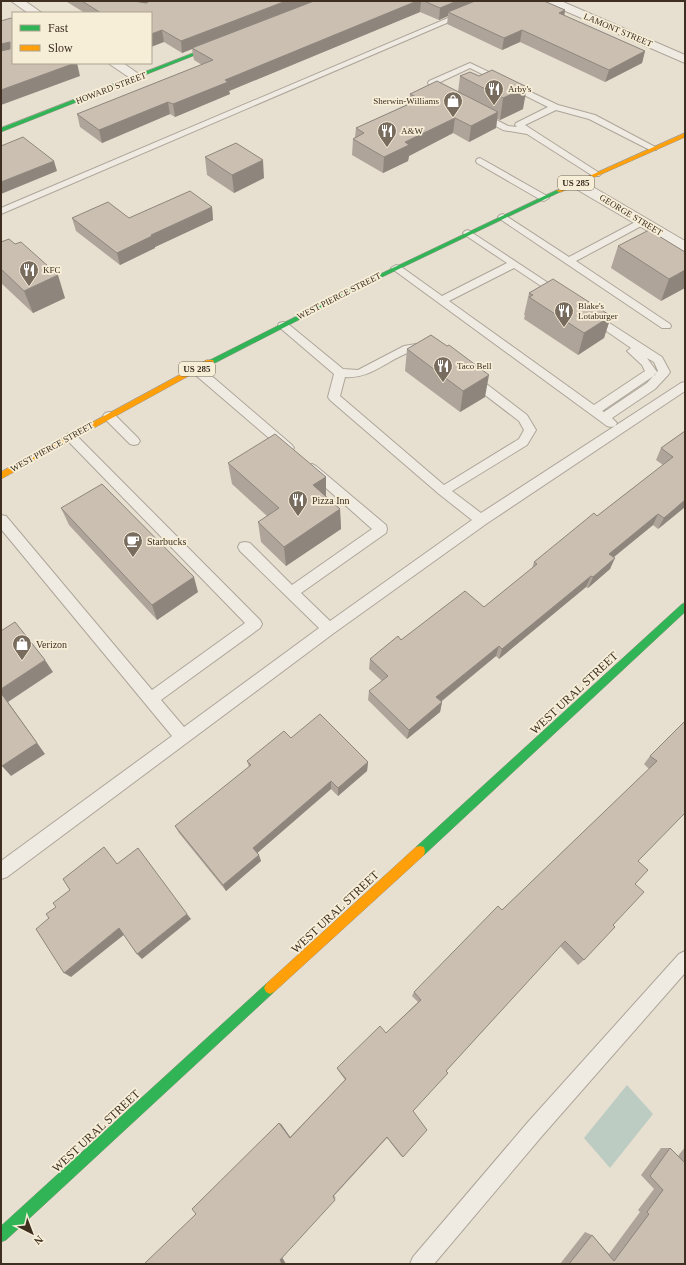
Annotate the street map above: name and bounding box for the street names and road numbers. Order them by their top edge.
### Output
street label: LAMONT STREET [582,11,654,49]
street label: HOWARD STREET [74,70,148,106]
road number: US 285 [558,176,594,190]
street label: GEORGE STREET [598,192,665,238]
street label: WEST PIERCE STREET [295,270,383,322]
road number: US 285 [179,362,215,376]
street label: WEST PIERCE STREET [9,420,95,474]
street label: WEST URAL STREET [527,648,621,737]
street label: WEST URAL STREET [288,867,382,956]
street label: WEST URAL STREET [49,1086,143,1175]

